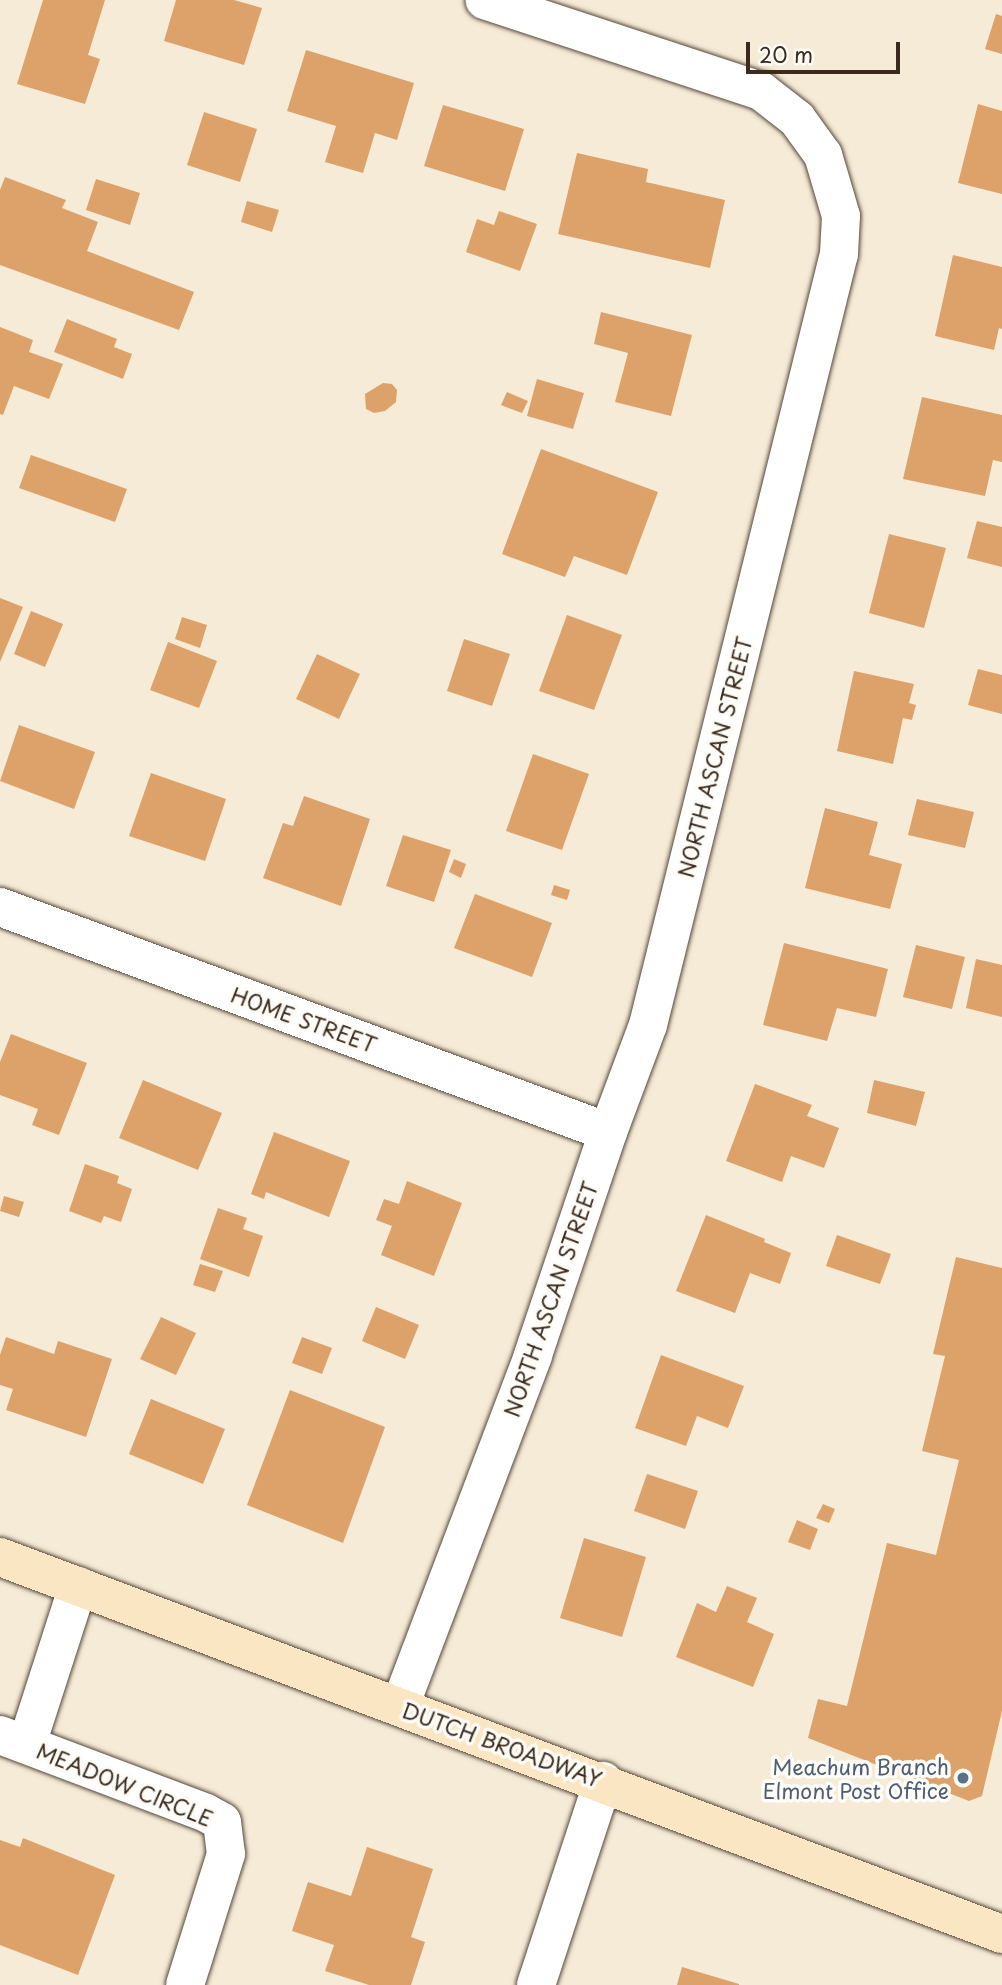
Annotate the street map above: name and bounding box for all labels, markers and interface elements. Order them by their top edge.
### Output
scale bar [750,28,904,72]
text: 20 m [759,38,813,70]
street label: NORTH ASCAN STREET [671,632,757,882]
street label: HOME STREET [226,980,382,1058]
street label: NORTH ASCAN STREET [497,1176,603,1422]
street label: DUTCH BROADWAY [398,1696,606,1792]
street label: MEADOW CIRCLE [32,1737,218,1831]
place label: Meachum Branch Elmont Post Office [762,1753,949,1803]
marker: Meachum Branch Elmont Post Office [955,1770,971,1786]

